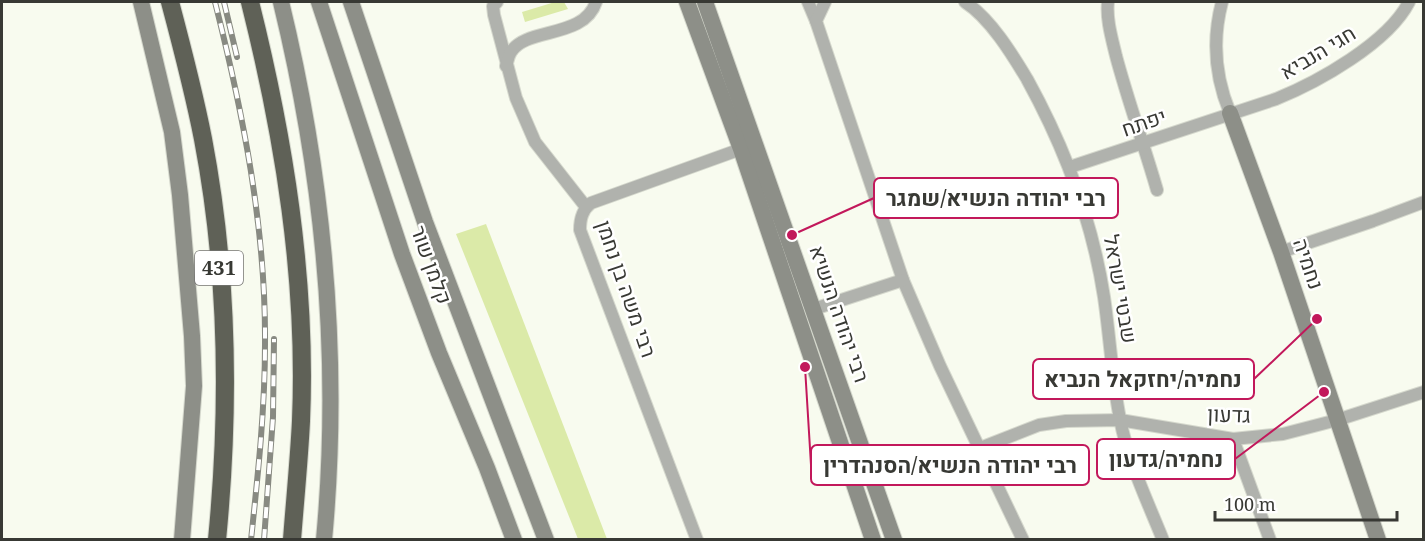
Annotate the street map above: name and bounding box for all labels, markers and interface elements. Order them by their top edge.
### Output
street label: חגי הנביא [1274,19,1360,86]
street label: יפתח [1118,101,1170,143]
callout: רבי יהודה הנשיא/שמגר [874,178,1118,218]
text: רבי יהודה הנשיא/שמגר [886,182,1106,212]
street label: רבי משה בן נחמן [590,216,664,361]
street label: קלמן שור [405,221,459,308]
street label: שבטי ישראל [1098,232,1144,345]
street label: נחמיה [1287,234,1331,293]
street label: רבי יהודה הנשיא [803,241,876,386]
road number: 431 [195,251,243,285]
callout: נחמיה/יחזקאל הנביא [1033,359,1254,399]
text: נחמיה/יחזקאל הנביא [1044,363,1242,393]
street label: גדעון [1207,399,1251,429]
callout: נחמיה/גדעון [1097,439,1235,479]
text: נחמיה/גדעון [1109,443,1223,473]
callout: רבי יהודה הנשיא/הסנהדרין [811,445,1089,485]
text: רבי יהודה הנשיא/הסנהדרין [823,449,1077,479]
scale bar [1215,484,1396,522]
text: 100 m [1224,492,1276,516]

